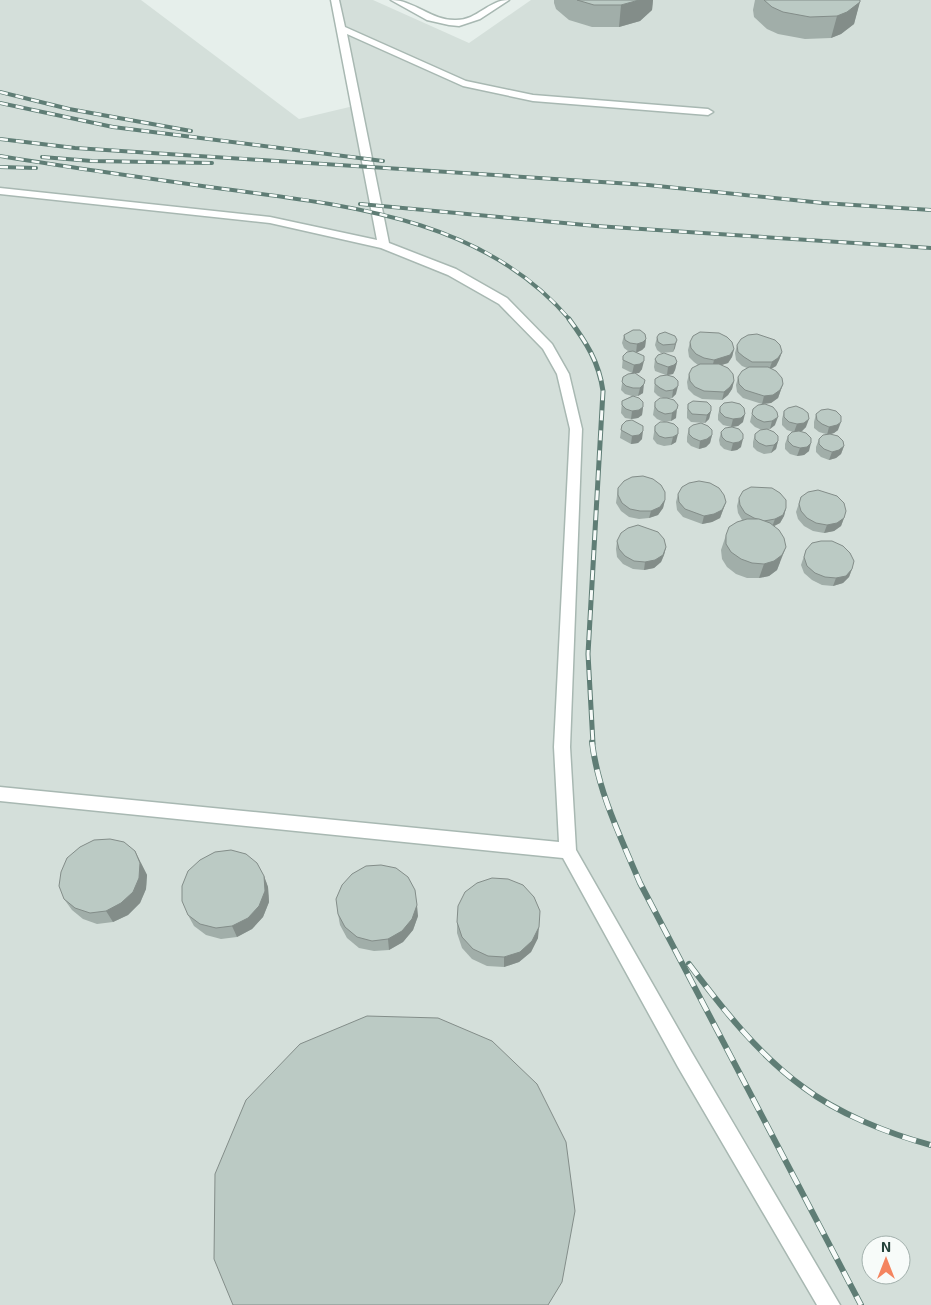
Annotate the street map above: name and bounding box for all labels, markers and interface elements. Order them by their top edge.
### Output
north arrow [861,1235,911,1285]
text: N [881,1238,891,1255]

